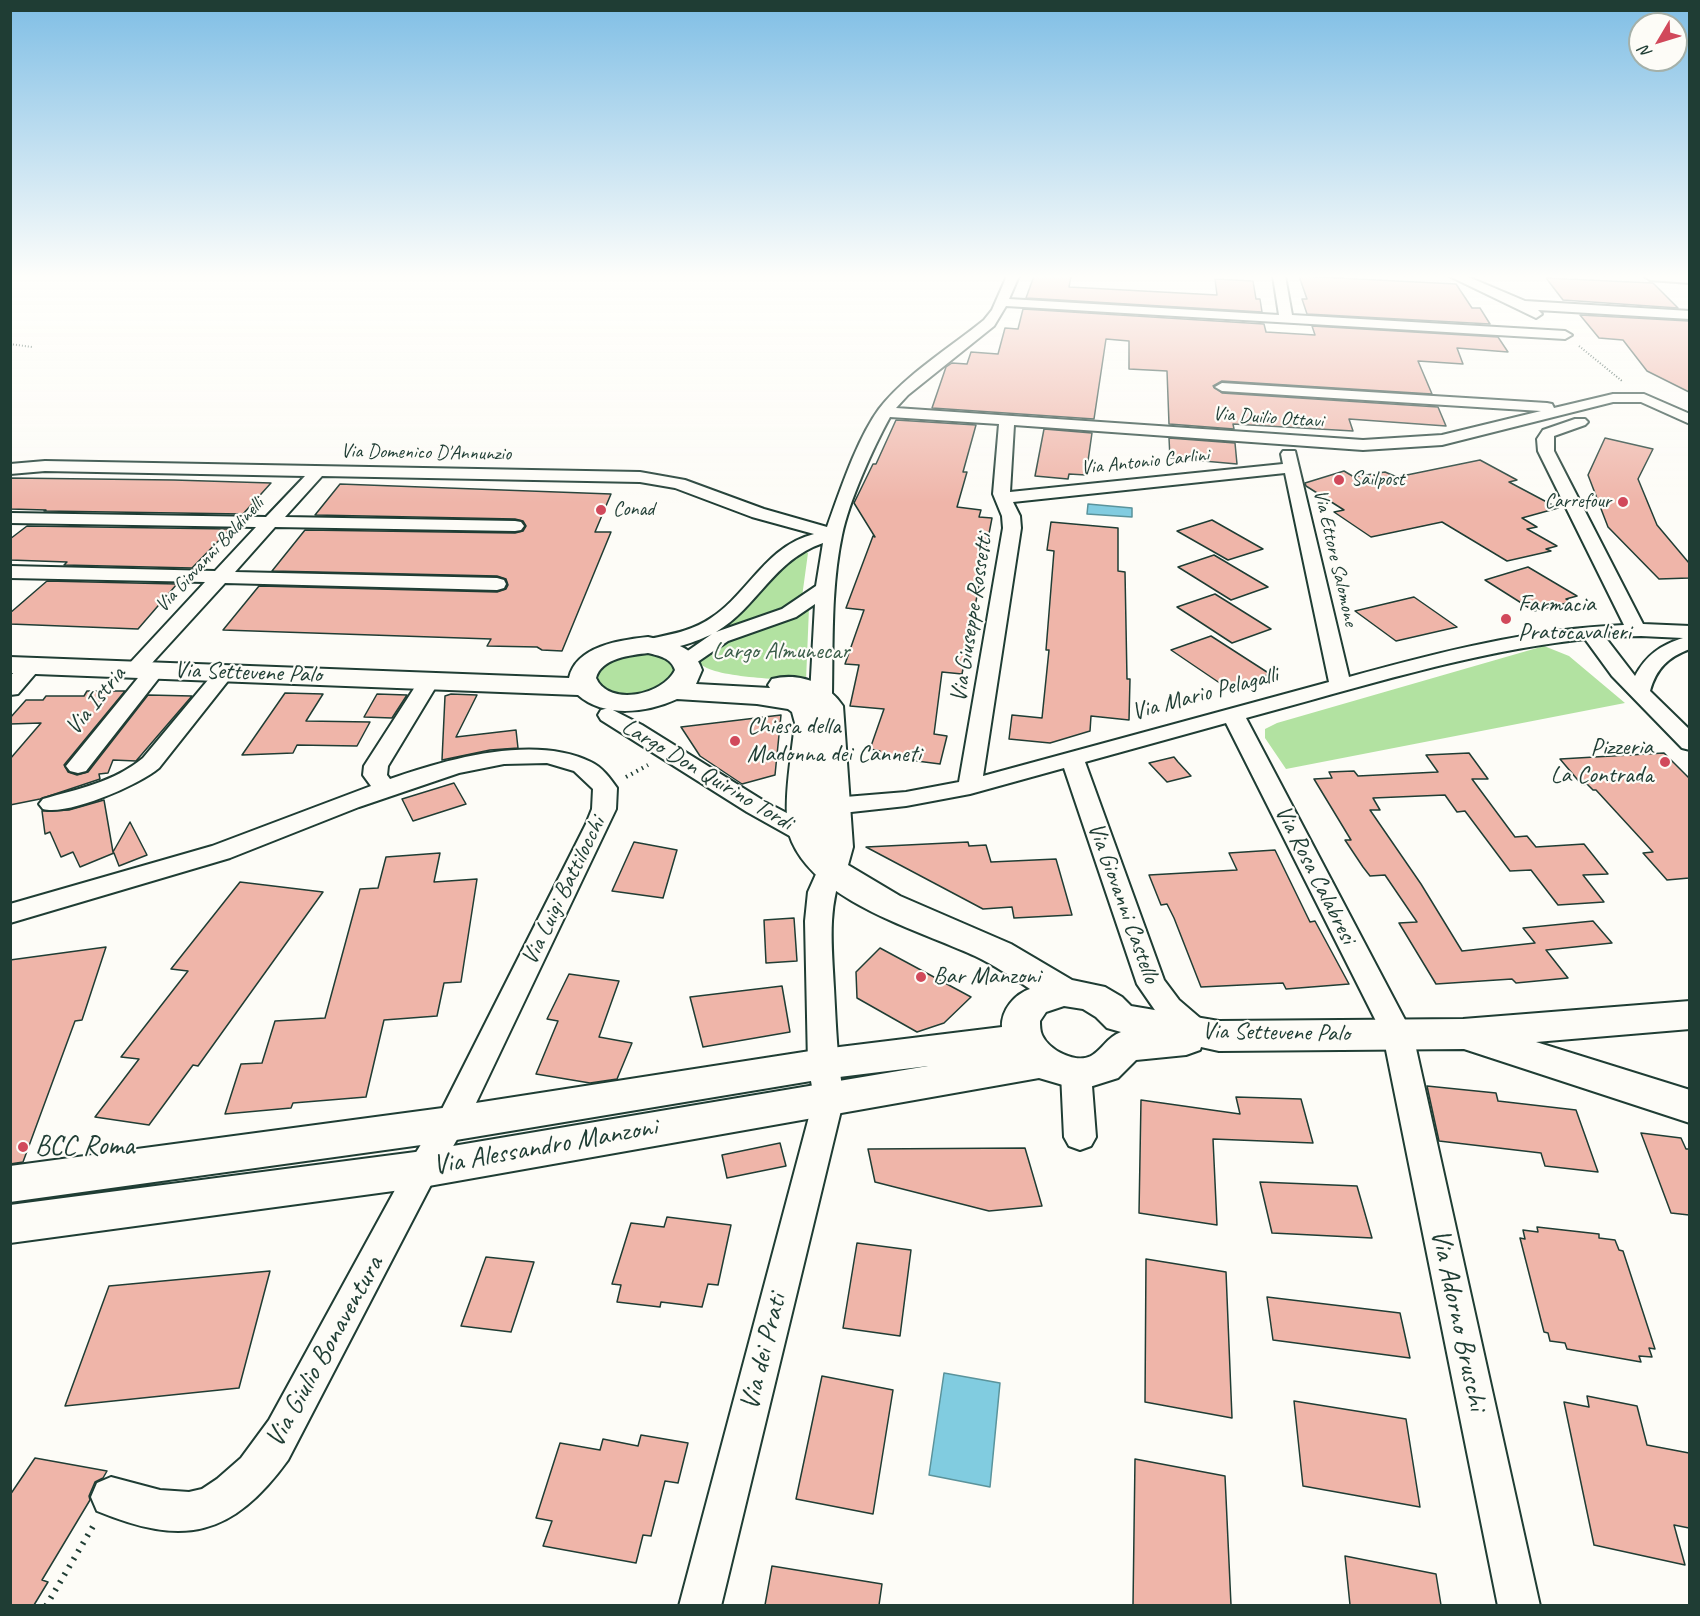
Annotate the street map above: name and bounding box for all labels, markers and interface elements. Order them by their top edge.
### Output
north arrow [1628,12,1688,72]
text: N [1634,42,1656,62]
street label: Via Duilio Ottavi [1212,402,1324,434]
street label: Via Domenico D'Annunzio [341,440,511,466]
street label: Via Antonio Carlini [1080,443,1210,481]
place label: Sailpost [1351,468,1404,492]
marker: Sailpost [1332,473,1346,487]
street label: Via Ettore Salomone [1308,487,1362,629]
place label: Carrefour [1544,490,1611,514]
street label: Via Giovanni Baldinelli [151,492,269,618]
marker: Carrefour [1616,495,1630,509]
place label: Conad [613,498,654,522]
marker: Conad [594,503,608,517]
street label: Via Giuseppe Rossetti [944,532,1000,704]
place label: Farmacia Pratocavalieri [1518,591,1631,647]
marker: Farmacia Pratocavalieri [1499,612,1513,626]
park label: Largo Almunecar [712,638,850,666]
street label: Via Settevene Palo [174,656,322,690]
street label: Via Istria [60,661,132,741]
street label: Via Mario Pelagalli [1129,661,1281,727]
street label: Largo Don Quirino Tordi [616,712,798,838]
place label: Chiesa della Madonna dei Canneti [747,713,921,769]
marker: Chiesa della Madonna dei Canneti [728,734,742,748]
place label: Pizzeria La Contrada [1550,734,1653,790]
marker: Pizzeria La Contrada [1658,755,1672,769]
street label: Via Rosa Calabresi [1268,801,1362,949]
street label: Via Luigi Battilocchi [516,812,612,970]
street label: Via Giovanni Castello [1081,819,1165,987]
place label: Bar Manzoni [933,963,1040,991]
marker: Bar Manzoni [914,970,928,984]
street label: Via Settevene Palo [1202,1017,1350,1049]
street label: Via Alessandro Manzoni [430,1111,660,1183]
place label: BCC Roma [35,1130,134,1164]
marker: BCC Roma [16,1140,30,1154]
street label: Via Adorno Bruschi [1422,1226,1494,1414]
street label: Via Giulio Bonaventura [259,1251,391,1453]
street label: Via dei Prati [733,1290,795,1414]

